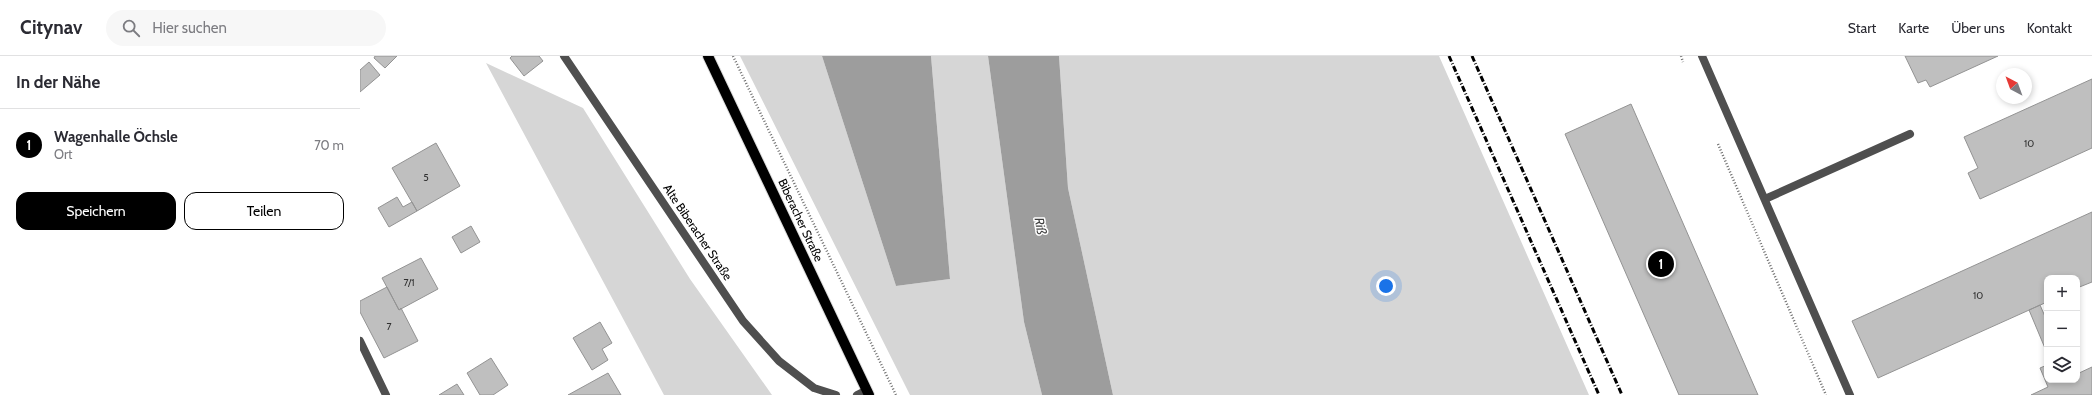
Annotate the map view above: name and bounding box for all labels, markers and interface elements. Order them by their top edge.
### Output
search box [106,10,386,46]
text: Citynav [20,16,82,39]
icon: search [120,17,142,39]
text: Hier suchen [152,19,227,37]
text: Start [1848,19,1876,37]
text: Karte [1898,19,1929,37]
text: Über uns [1951,19,2005,37]
text: Kontakt [2027,19,2072,37]
north arrow [1996,68,2032,104]
text: In der Nähe [16,72,100,92]
text: Wagenhalle Öchsle [54,128,178,146]
text: 1 [27,137,31,153]
text: 70 m [314,137,344,153]
house number: 10 [2024,137,2034,150]
text: Ort [54,146,72,162]
house number: 5 [423,171,429,184]
street label: Biberacher Straße [775,176,827,264]
street label: Alte Biberacher Straße [660,181,736,283]
button: Speichern [16,192,176,230]
button: Teilen [184,192,344,230]
water label: Riß [1032,216,1050,236]
pin: 1 [1648,249,1674,279]
map controls [2044,275,2080,383]
button: + [2044,275,2080,311]
house number: 7/1 [404,276,414,289]
your location [1376,276,1396,296]
house number: 10 [1973,289,1983,302]
button: − [2044,311,2080,347]
house number: 7 [386,320,392,333]
button: layers [2044,347,2080,383]

